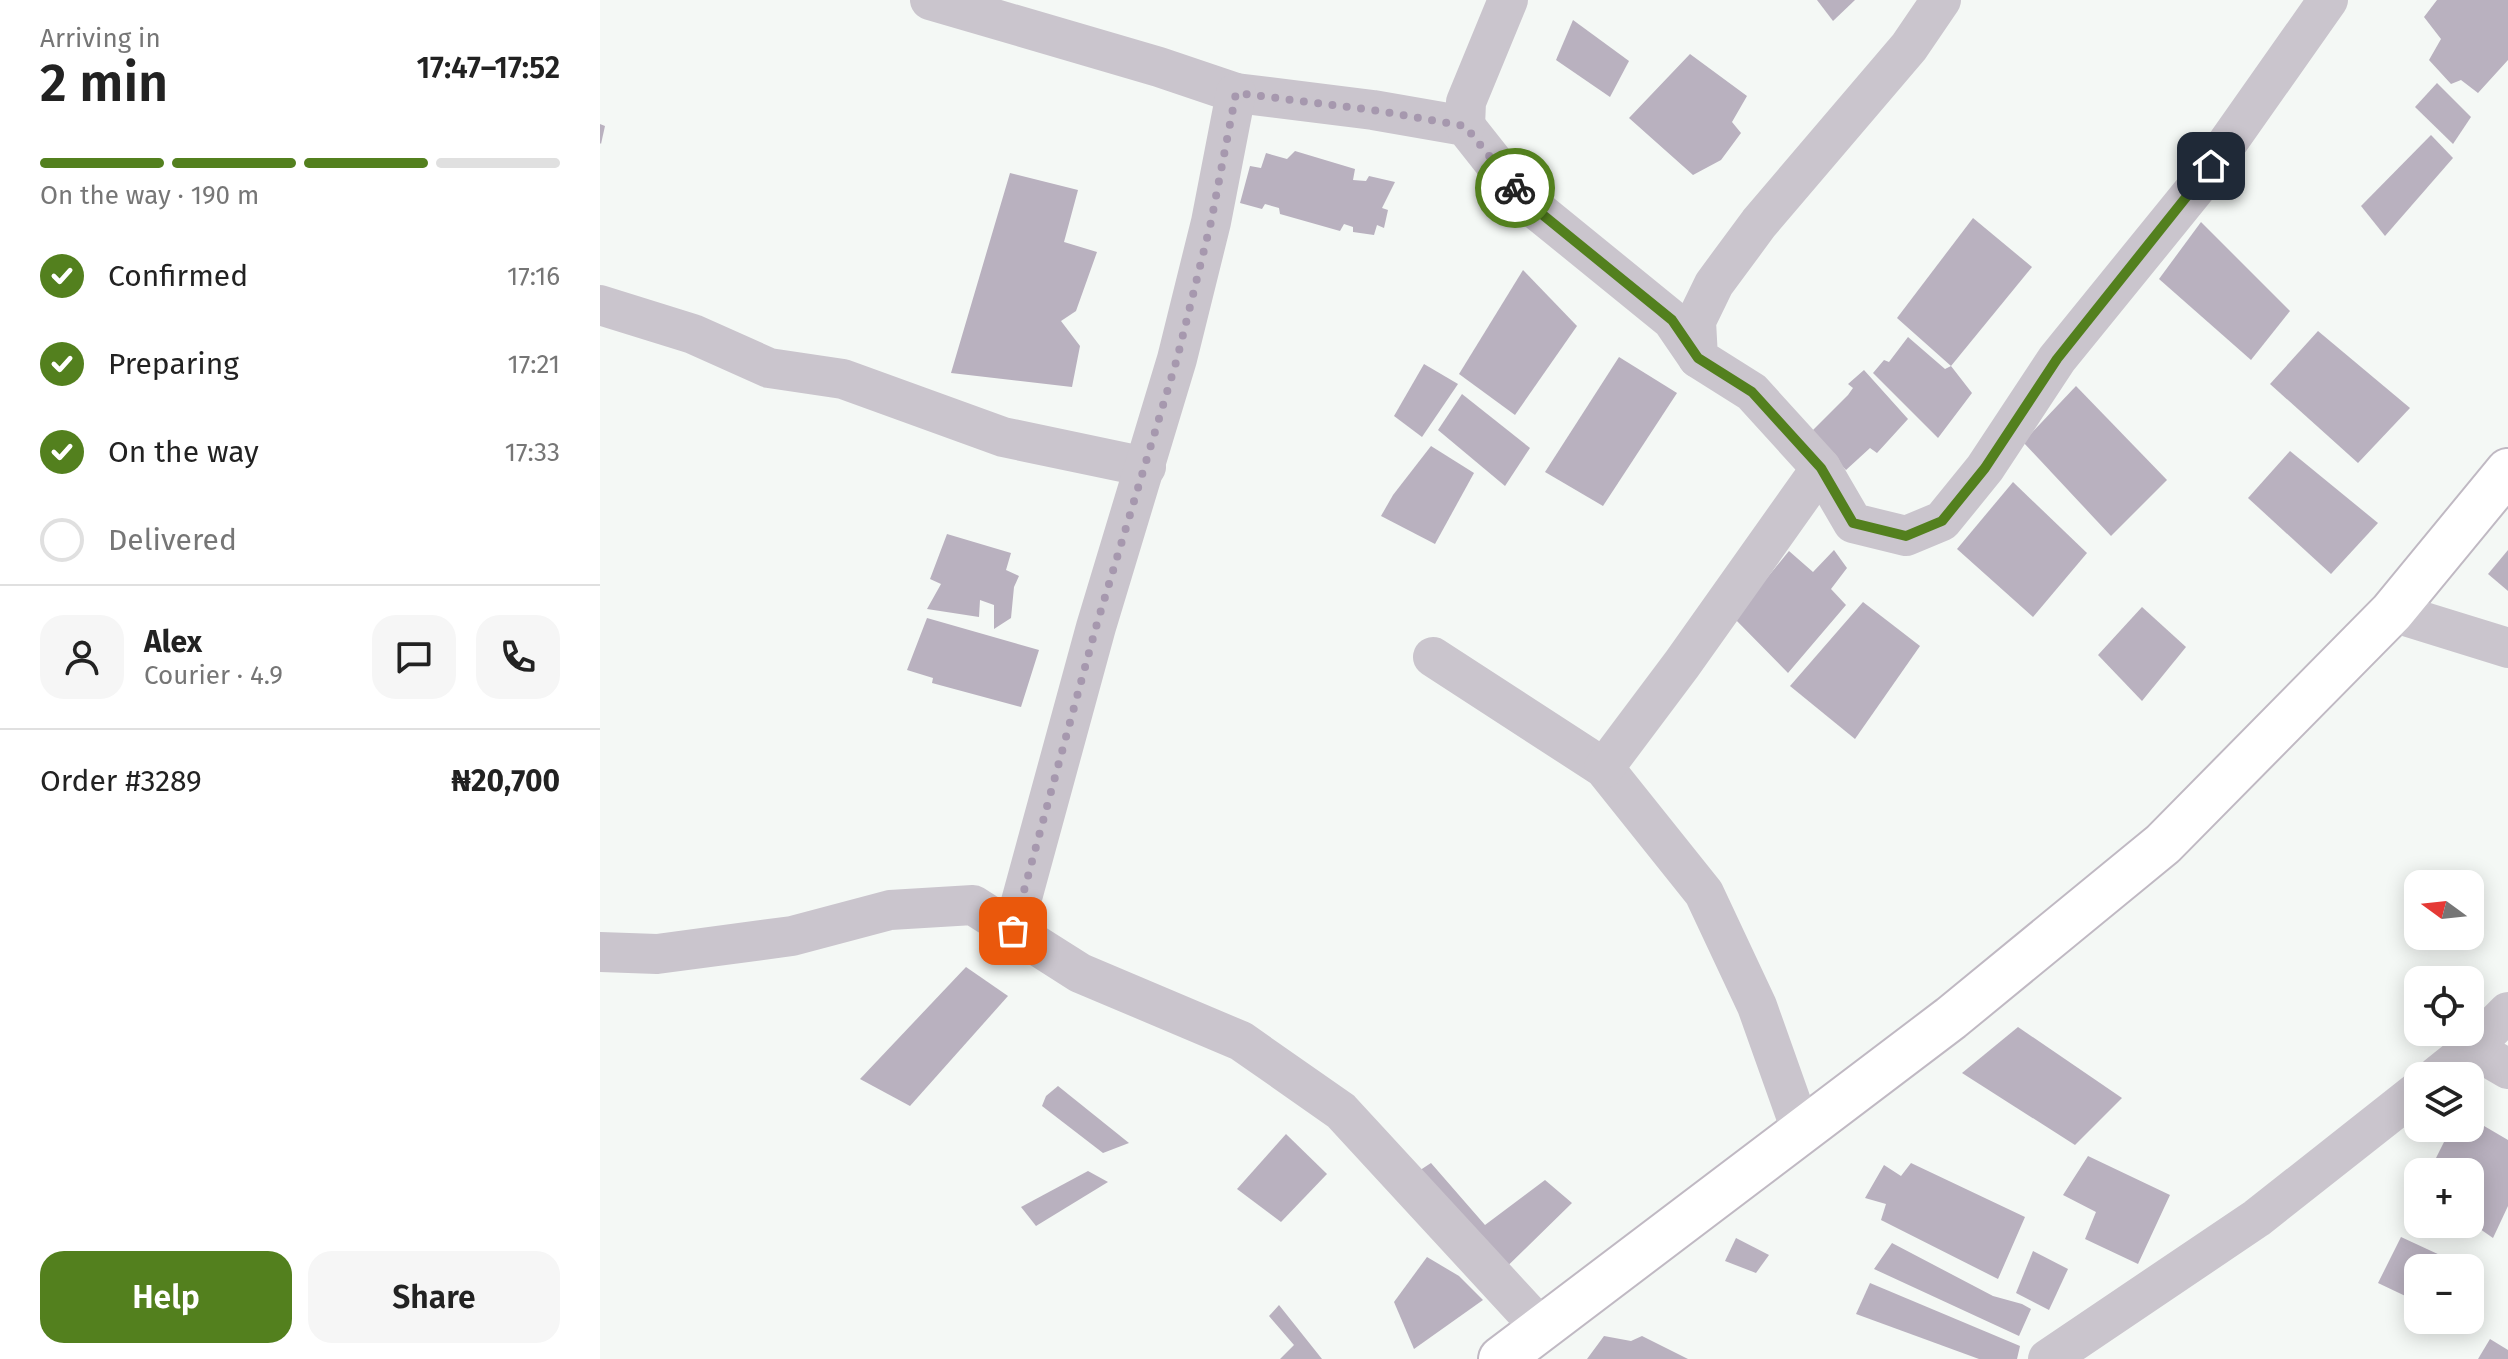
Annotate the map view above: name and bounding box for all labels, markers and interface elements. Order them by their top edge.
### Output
text: Arriving in [40,23,161,54]
text: 17:47–17:52 [416,50,560,86]
text: 2 min [40,52,168,115]
pin [2177,132,2245,200]
icon: home [2189,144,2233,188]
courier [1475,148,1555,228]
icon: bike [1493,166,1537,210]
text: On the way · 190 m [40,180,259,211]
icon: check [40,254,84,298]
text: Confirmed [108,258,248,294]
text: 17:16 [507,261,560,292]
icon: check [40,342,84,386]
text: Preparing [108,346,239,382]
text: 17:21 [507,349,560,380]
icon: check [40,430,84,474]
text: On the way [108,434,259,470]
text: 17:33 [505,437,560,468]
text: Delivered [108,522,237,558]
button: person [40,615,124,699]
button: chat [372,615,456,699]
button: phone [476,615,560,699]
text: Alex [144,624,202,660]
text: Courier · 4.9 [144,660,283,691]
text: Order #3289 [40,763,202,799]
text: ₦20,700 [451,763,560,799]
north arrow [2404,870,2484,950]
map controls [2404,870,2484,1334]
pin [979,897,1047,965]
icon: bag [991,909,1035,953]
button: locate [2404,966,2484,1046]
button: layers [2404,1062,2484,1142]
button: + [2404,1158,2484,1238]
button: Help [40,1251,292,1343]
button: Share [308,1251,560,1343]
button: − [2404,1254,2484,1334]

